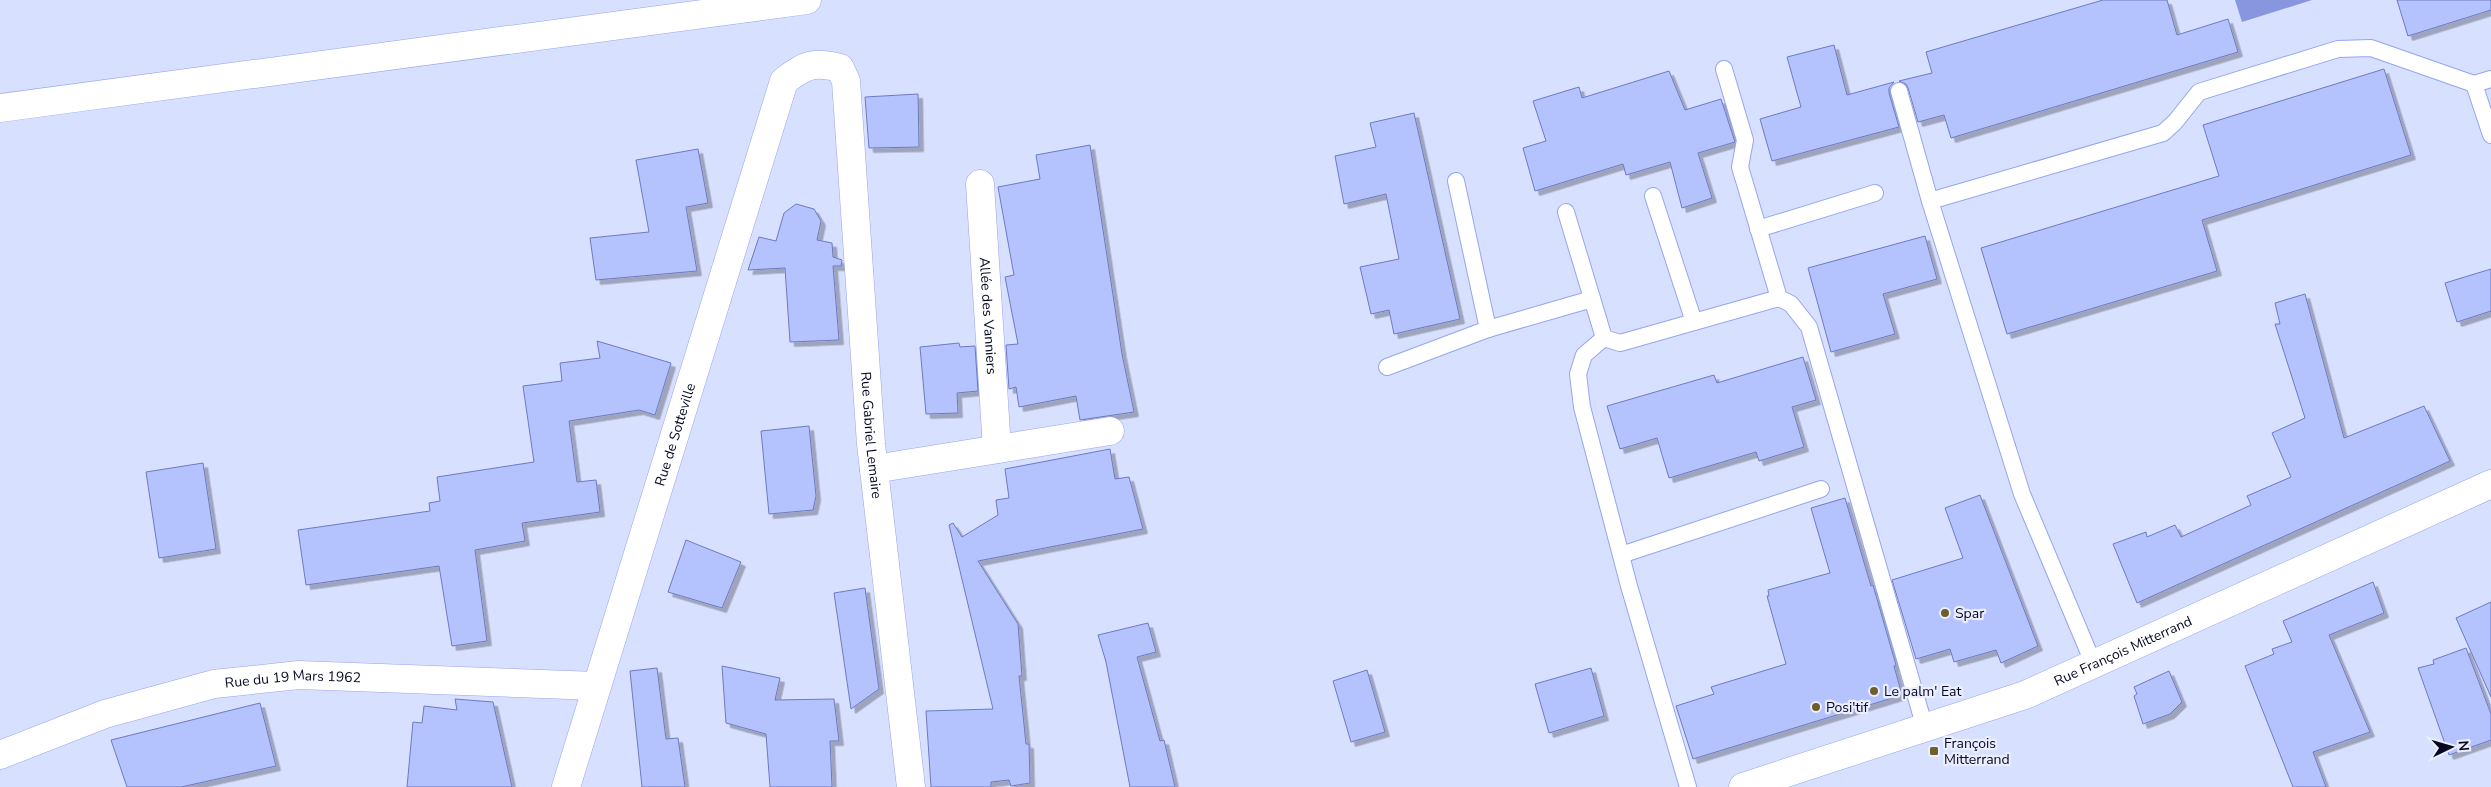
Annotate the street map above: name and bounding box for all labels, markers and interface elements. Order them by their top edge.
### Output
street label: Allée des Vanniers [975,256,1002,375]
street label: Rue Gabriel Lemaire [857,371,887,500]
street label: Rue de Sotteville [650,381,700,488]
place label: Spar [1955,604,1984,623]
marker: Spar [1939,607,1951,619]
street label: Rue François Mitterrand [2051,611,2195,690]
street label: Rue du 19 Mars 1962 [224,665,361,692]
place label: Le palm' Eat [1884,682,1961,701]
marker: Le palm' Eat [1868,685,1880,697]
place label: Posi'tif [1826,698,1869,717]
marker: Posi'tif [1810,701,1822,713]
north arrow [2426,722,2476,772]
place label: François Mitterrand [1944,734,2010,769]
text: N [2454,740,2473,752]
marker: François Mitterrand [1928,745,1940,757]

